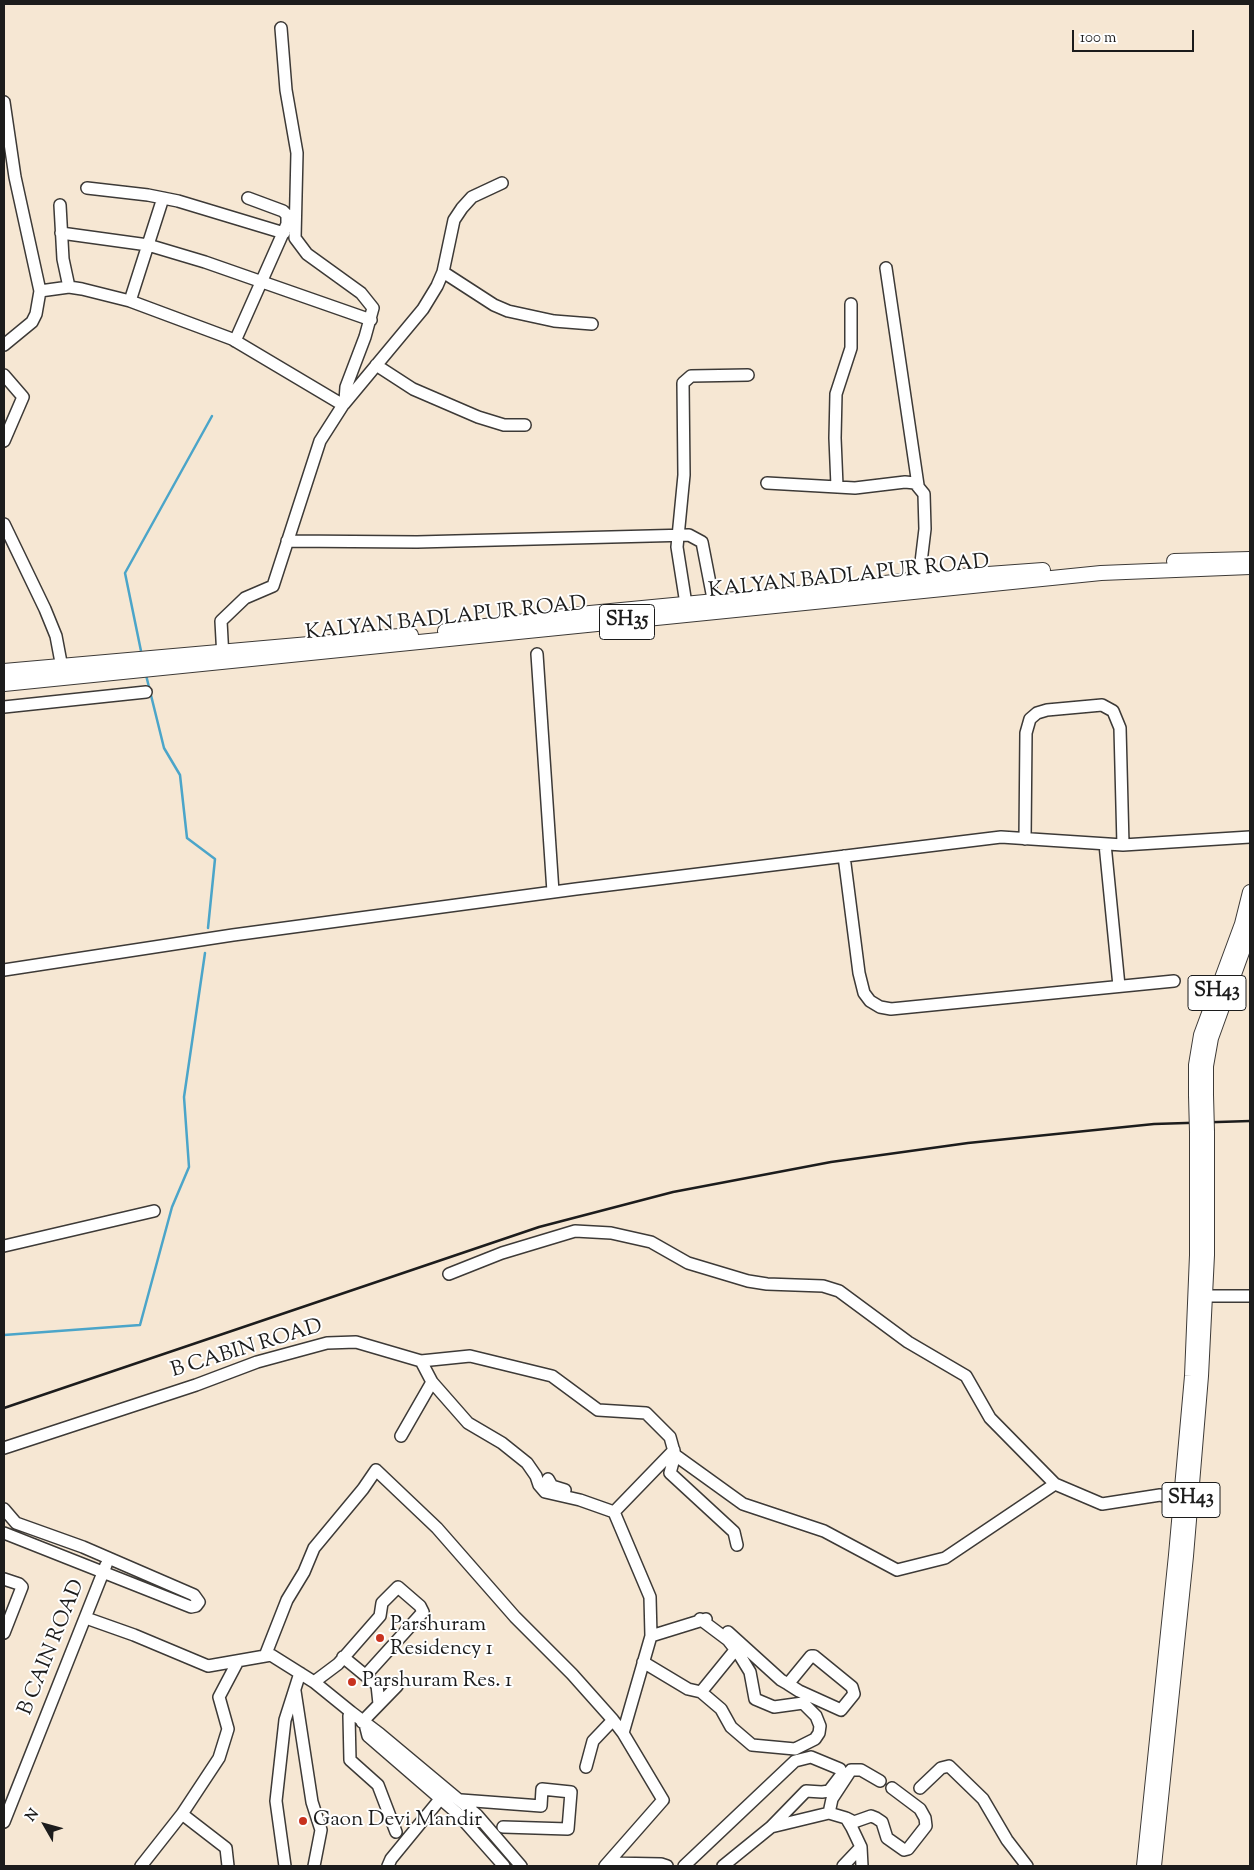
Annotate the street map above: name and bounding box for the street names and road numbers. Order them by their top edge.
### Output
street label: KALYAN BADLAPUR ROAD [707,551,991,605]
street label: KALYAN BADLAPUR ROAD [304,593,588,647]
road number: SH35 [600,604,654,640]
road number: SH43 [1188,976,1246,1010]
street label: B CABIN ROAD [168,1315,326,1385]
road number: SH43 [1162,1482,1220,1518]
street label: B CAIN ROAD [14,1577,92,1719]

